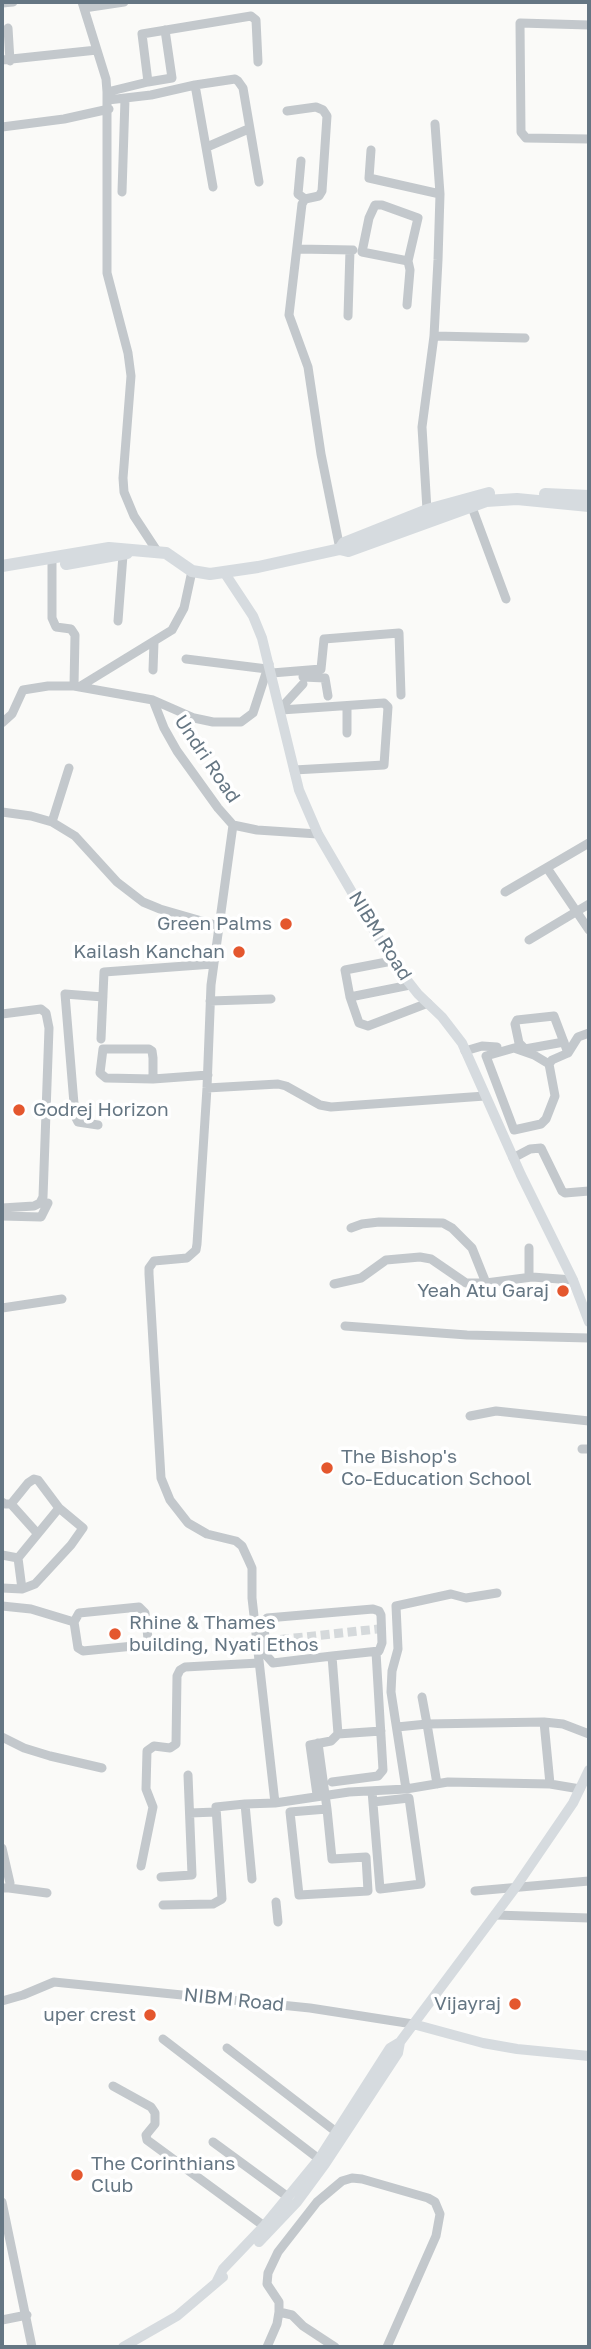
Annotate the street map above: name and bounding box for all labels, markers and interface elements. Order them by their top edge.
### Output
street label: Undri Road [169,711,245,807]
street label: NIBM Road [344,887,416,985]
place label: Green Palms [157,913,272,935]
marker: Green Palms [278,916,294,932]
place label: Kailash Kanchan [73,941,225,963]
marker: Kailash Kanchan [231,944,247,960]
place label: Godrej Horizon [33,1099,169,1121]
marker: Godrej Horizon [11,1102,27,1118]
place label: Yeah Atu Garaj [417,1280,549,1302]
marker: Yeah Atu Garaj [555,1283,571,1299]
place label: The Bishop's Co-Education School [341,1446,532,1490]
marker: The Bishop's Co-Education School [319,1460,335,1476]
place label: Rhine & Thames building, Nyati Ethos [129,1612,319,1656]
marker: Rhine & Thames building, Nyati Ethos [107,1626,123,1642]
street label: NIBM Road [183,1983,285,2017]
place label: Vijayraj [434,1993,501,2015]
marker: Vijayraj [507,1996,523,2012]
place label: uper crest [43,2004,136,2026]
marker: uper crest [142,2007,158,2023]
place label: The Corinthians Club [91,2153,235,2197]
marker: The Corinthians Club [69,2167,85,2183]

